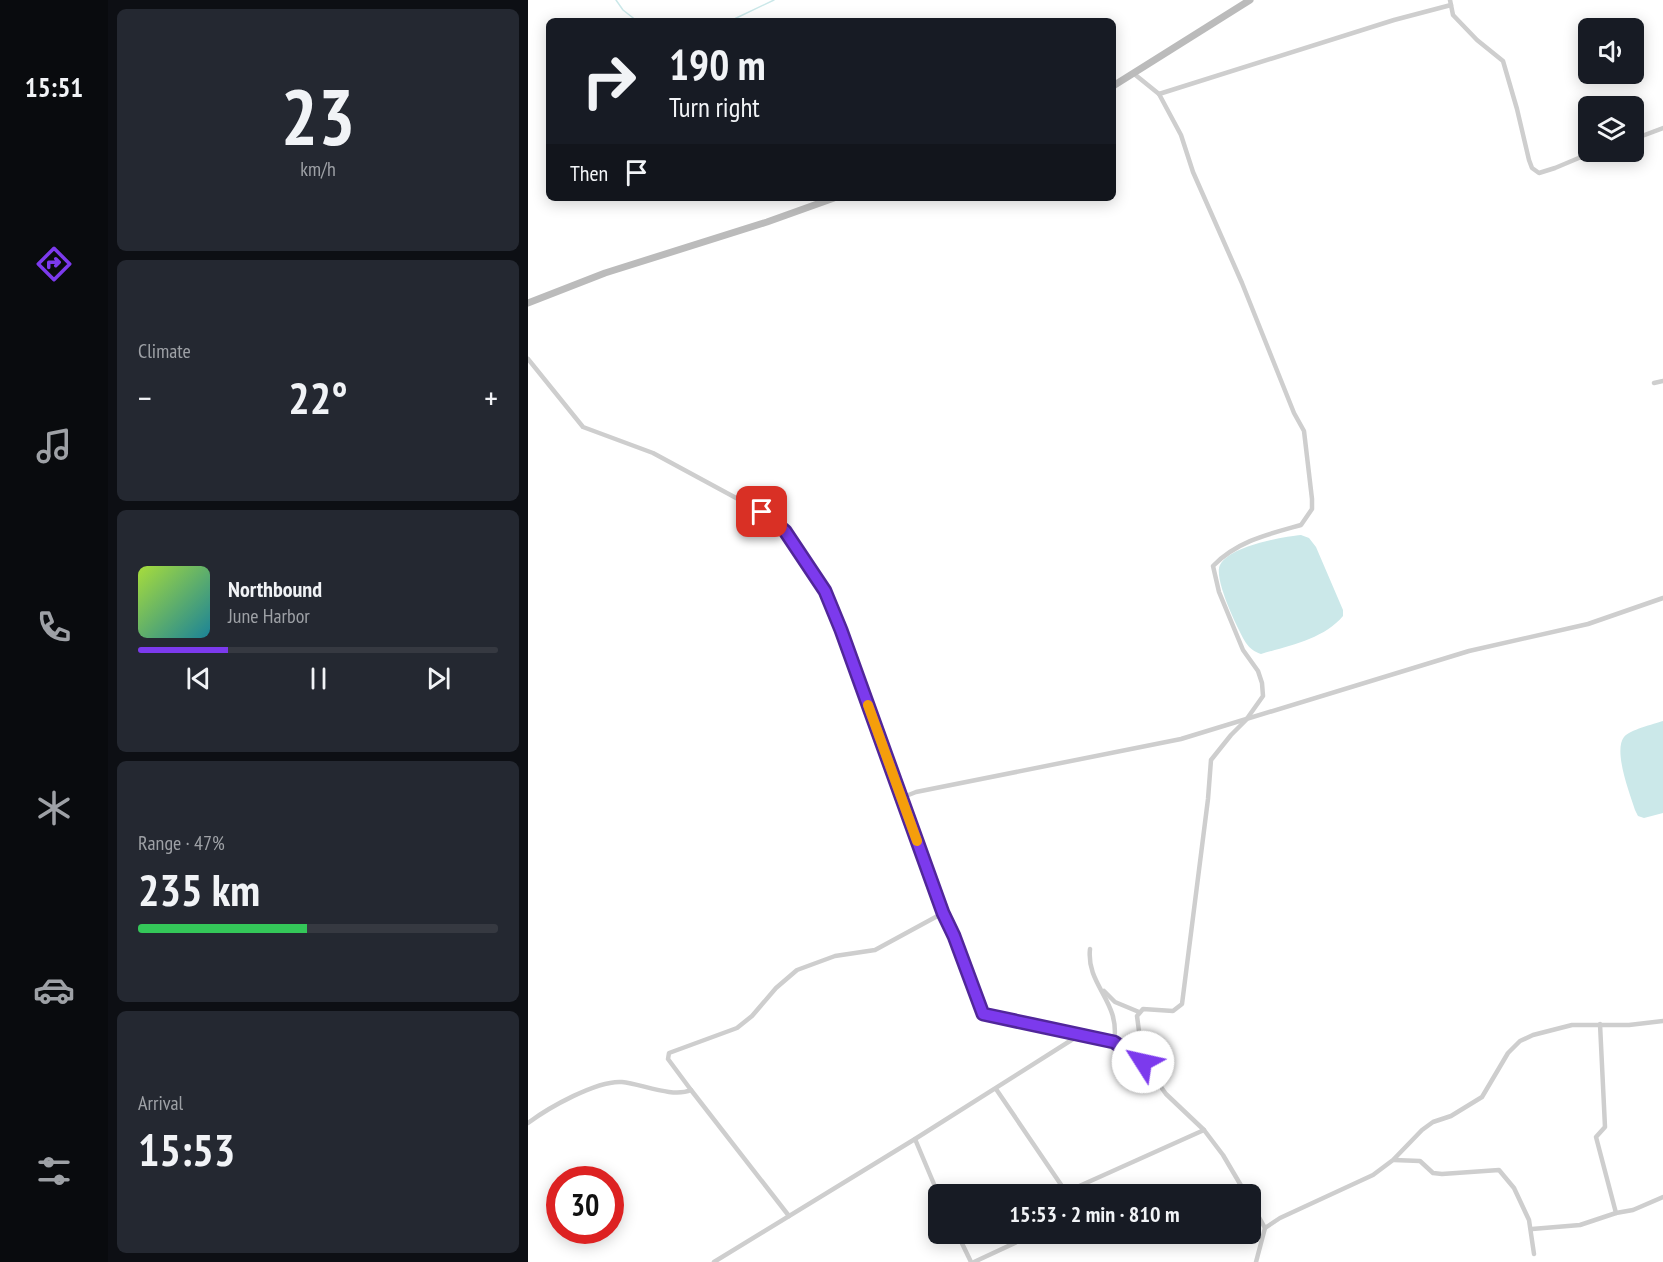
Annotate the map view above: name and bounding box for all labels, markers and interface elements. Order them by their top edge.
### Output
map controls [1578,18,1644,162]
button: sound [1578,18,1644,84]
text: 190 m [669,37,766,92]
icon: right [570,42,648,120]
text: 23 [281,66,355,167]
text: 15:51 [25,70,83,104]
text: Turn right [669,90,760,124]
button: layers [1578,96,1644,162]
text: km/h [300,156,336,182]
icon: arrive [620,156,653,189]
text: Then [570,159,608,187]
icon: directions [33,243,75,285]
text: Climate [138,338,191,364]
text: 22° [288,368,348,426]
text: − [138,376,152,419]
text: + [484,376,498,419]
icon: music [33,425,75,467]
pin [736,486,787,537]
icon: arrive [745,495,778,528]
text: Northbound [228,575,322,603]
text: June Harbor [228,603,310,629]
icon: phone [33,606,75,648]
icon: previous [182,662,215,695]
icon: pause [302,662,335,695]
icon: next [422,662,455,695]
icon: climate [33,787,75,829]
text: Range · 47% [138,830,225,856]
text: 235 km [138,860,260,918]
icon: car [33,969,75,1011]
position arrow [1111,1030,1175,1094]
text: Arrival [138,1090,183,1116]
text: 15:53 [138,1120,235,1178]
icon: filters [33,1150,75,1192]
speed limit sign: 30 [546,1166,624,1244]
text: 15:53 · 2 min · 810 m [1009,1200,1180,1228]

